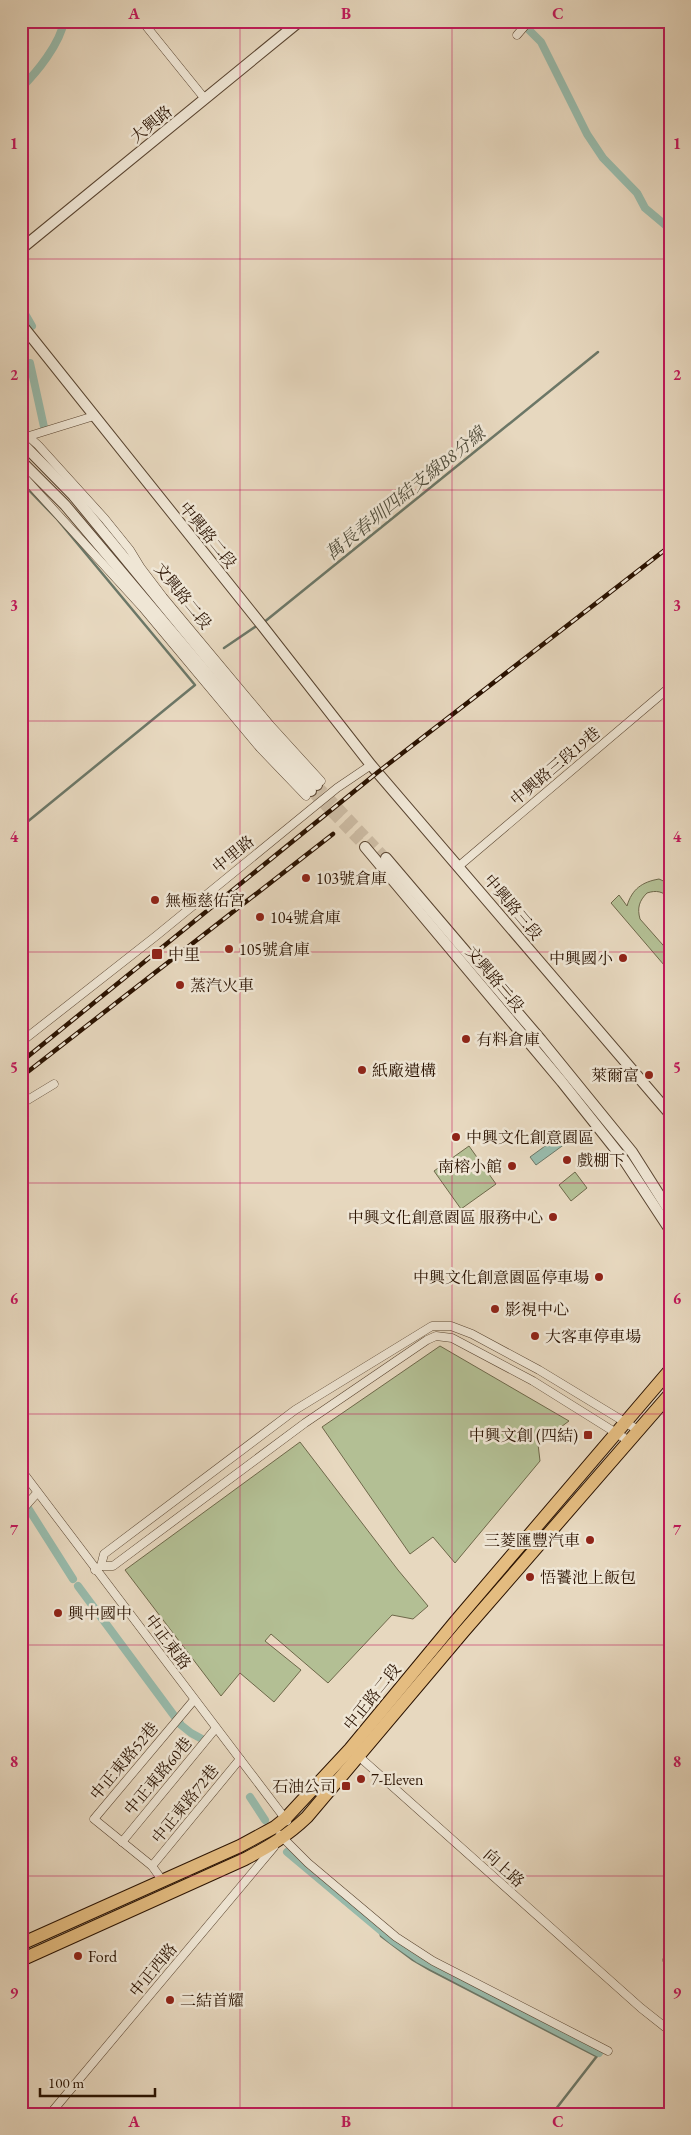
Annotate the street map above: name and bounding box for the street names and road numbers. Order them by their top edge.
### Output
street label: 大興路 [126,101,176,147]
street label: 中興路二段 [175,497,241,573]
street label: 文興路二段 [150,558,216,634]
street label: 中興路三段19巷 [506,722,604,810]
street label: 中里路 [208,831,258,877]
street label: 中興路三段 [479,870,547,944]
street label: 文興路二段 [461,942,529,1016]
street label: 中正東路 [140,1610,196,1674]
street label: 中正路二段 [339,1659,405,1735]
street label: 中正東路52巷 [85,1718,163,1804]
street label: 中正東路60巷 [119,1733,197,1819]
street label: 中正東路72巷 [147,1760,223,1848]
street label: 向上路 [479,1844,529,1892]
street label: 中正西路 [124,1939,182,2001]

